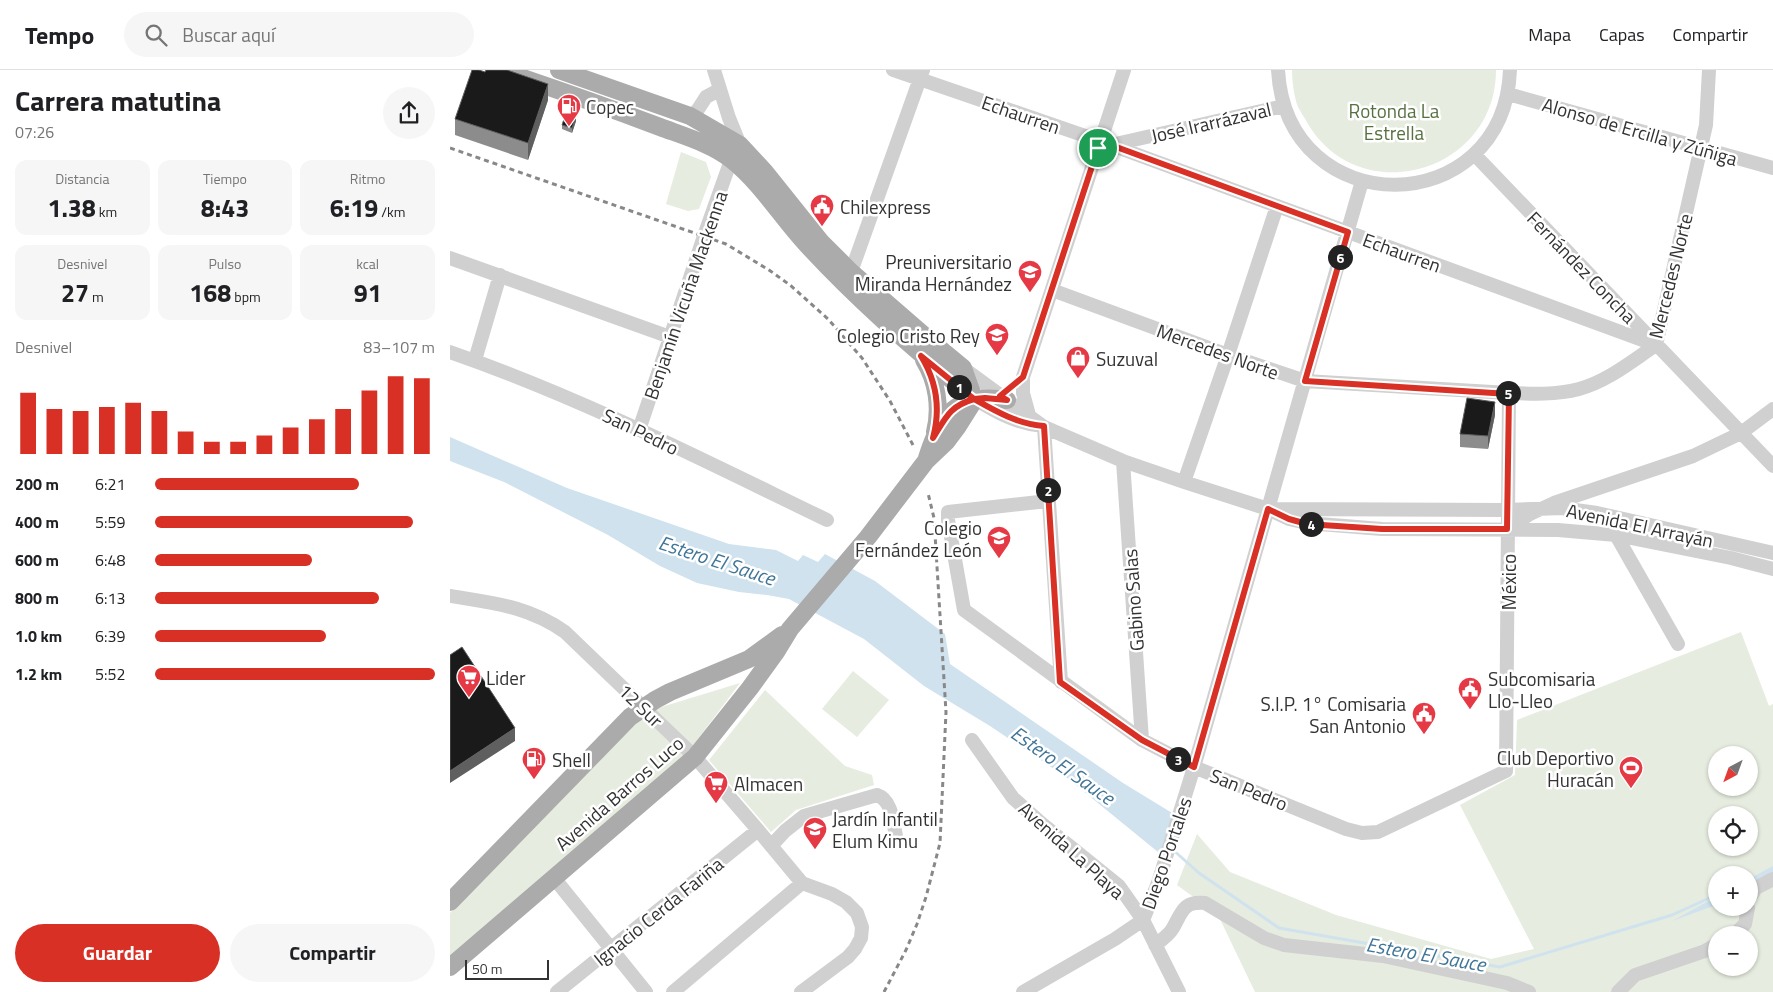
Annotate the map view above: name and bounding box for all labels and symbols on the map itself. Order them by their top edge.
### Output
street label: Echaurren [978,87,1064,141]
street label: Alonso de Ercilla y Zúñiga [1539,89,1741,173]
place label: Copec [586,92,634,121]
fuel station icon: Copec [556,93,582,127]
street label: José Irarrázaval [1148,94,1274,150]
park label: Rotonda La Estrella [1349,96,1440,147]
pin [1077,127,1119,169]
street label: Benjamín Vicuña Mackenna [636,186,735,403]
place label: Chilexpress [840,192,931,221]
public building icon: Chilexpress [809,193,835,227]
street label: Fernández Concha [1521,204,1644,330]
street label: Mercedes Norte [1640,210,1700,342]
street label: Echaurren [1359,224,1445,280]
pin: 6 [1328,244,1352,270]
place label: Preuniversitario Miranda Hernández [855,247,1012,298]
school or university icon: Preuniversitario Miranda Hernández [1017,259,1043,293]
street label: Mercedes Norte [1153,316,1283,386]
place label: Colegio Cristo Rey [837,321,980,350]
school or university icon: Colegio Cristo Rey [984,322,1010,356]
place label: Suzuval [1096,344,1158,373]
shop icon: Suzuval [1065,345,1091,379]
pin: 1 [946,374,972,400]
pin: 5 [1496,380,1520,406]
street label: San Pedro [598,400,684,462]
pin: 2 [1036,478,1060,502]
street label: Avenida El Arrayán [1564,495,1716,555]
pin: 4 [1298,512,1324,536]
place label: Colegio Fernández León [855,513,982,564]
school or university icon: Colegio Fernández León [986,525,1012,559]
water label: Estero El Sauce [655,527,781,594]
street label: Gabino Salas [1115,548,1151,652]
street label: México [1494,554,1523,610]
place label: Lider [486,663,526,692]
supermarket icon: Lider [456,664,482,698]
place label: Subcomisaria Llo-Lleo [1488,664,1596,715]
street label: 12 Sur [612,676,670,734]
public building icon: Subcomisaria Llo-Lleo [1457,676,1483,710]
place label: S.I.P. 1° Comisaria San Antonio [1261,689,1406,740]
public building icon: S.I.P. 1° Comisaria San Antonio [1411,701,1437,735]
water label: Estero El Sauce [1005,718,1123,813]
street label: Avenida Barros Luco [548,729,690,857]
place label: Club Deportivo Huracán [1497,743,1614,794]
place label: Shell [552,745,591,774]
fuel station icon: Shell [521,746,547,780]
pin: 3 [1166,746,1190,772]
north arrow [1708,746,1758,796]
sports icon: Club Deportivo Huracán [1618,755,1644,789]
street label: San Pedro [1206,760,1292,818]
place label: Almacen [734,769,803,798]
supermarket icon: Almacen [703,770,729,804]
street label: Diego Portales [1133,793,1199,913]
street label: Avenida La Playa [1012,794,1132,906]
place label: Jardín Infantil Elum Kimu [832,804,938,855]
school or university icon: Jardín Infantil Elum Kimu [802,816,828,850]
street label: Ignacio Cerda Fariña [587,849,730,973]
water label: Estero El Sauce [1364,928,1490,980]
scale bar [465,957,549,980]

